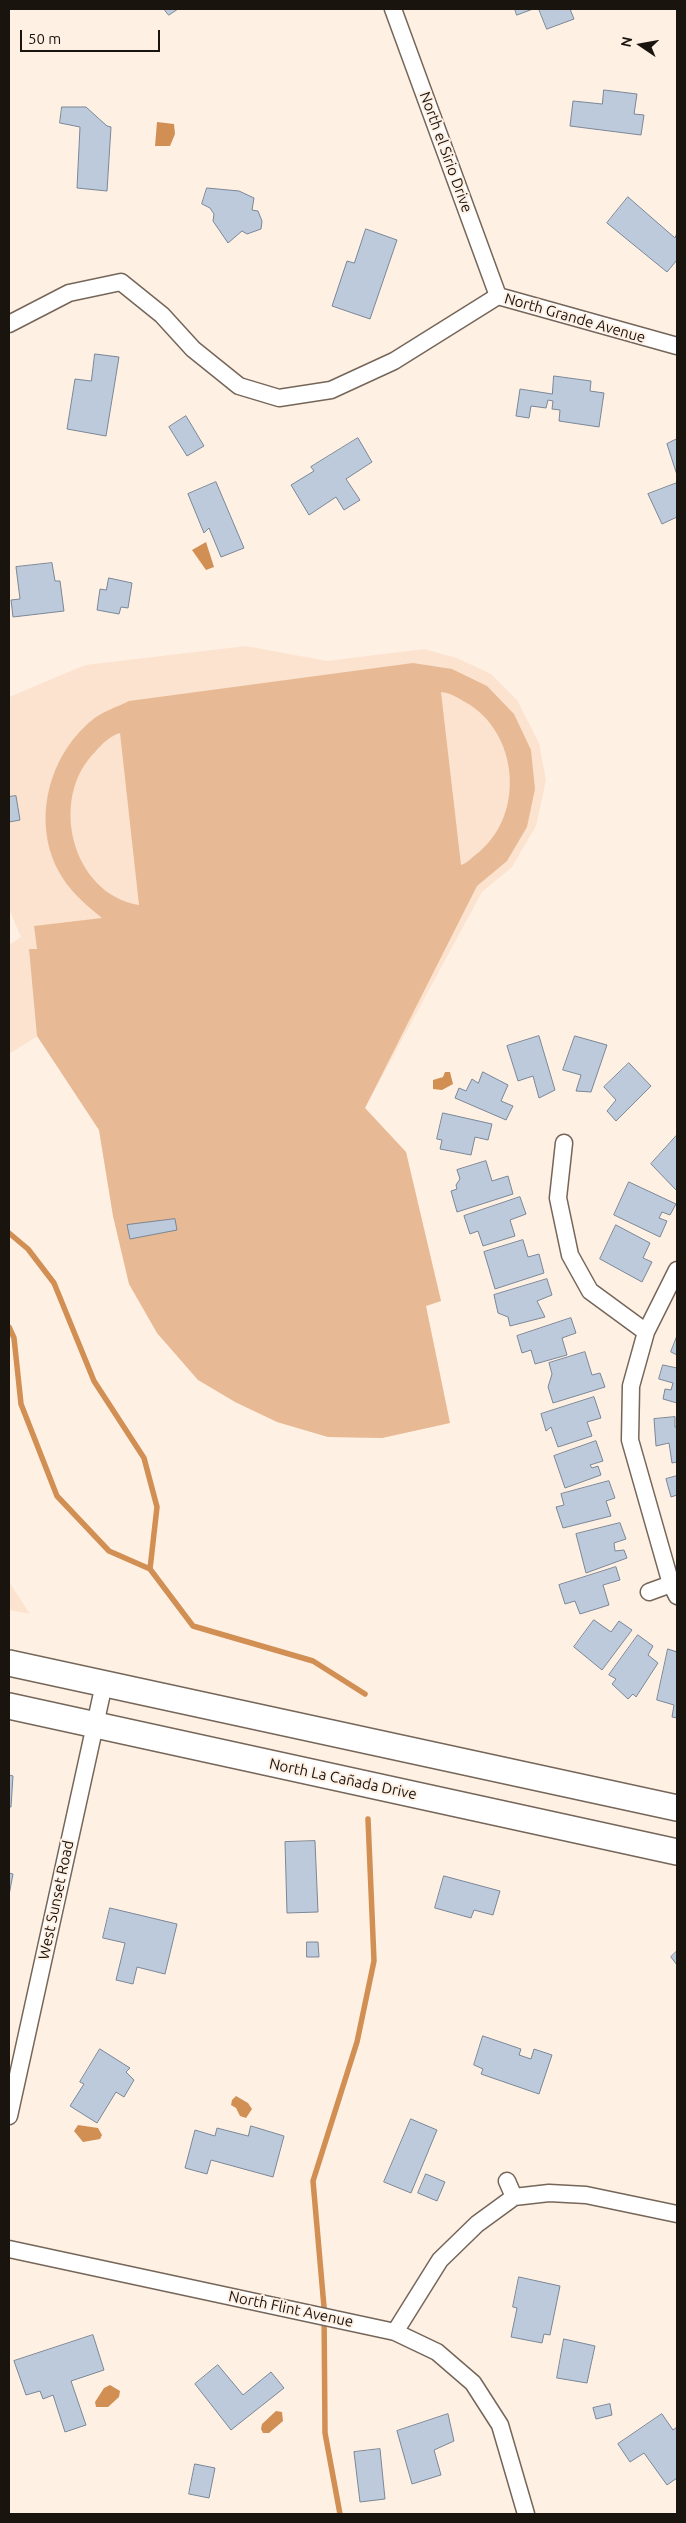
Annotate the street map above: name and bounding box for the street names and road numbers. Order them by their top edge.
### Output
street label: North el Sirio Drive [416,89,476,215]
street label: North Grande Avenue [502,289,648,347]
street label: North La Cañada Drive [268,1755,418,1803]
street label: West Sunset Road [35,1839,77,1961]
street label: North Flint Avenue [227,2287,355,2331]

